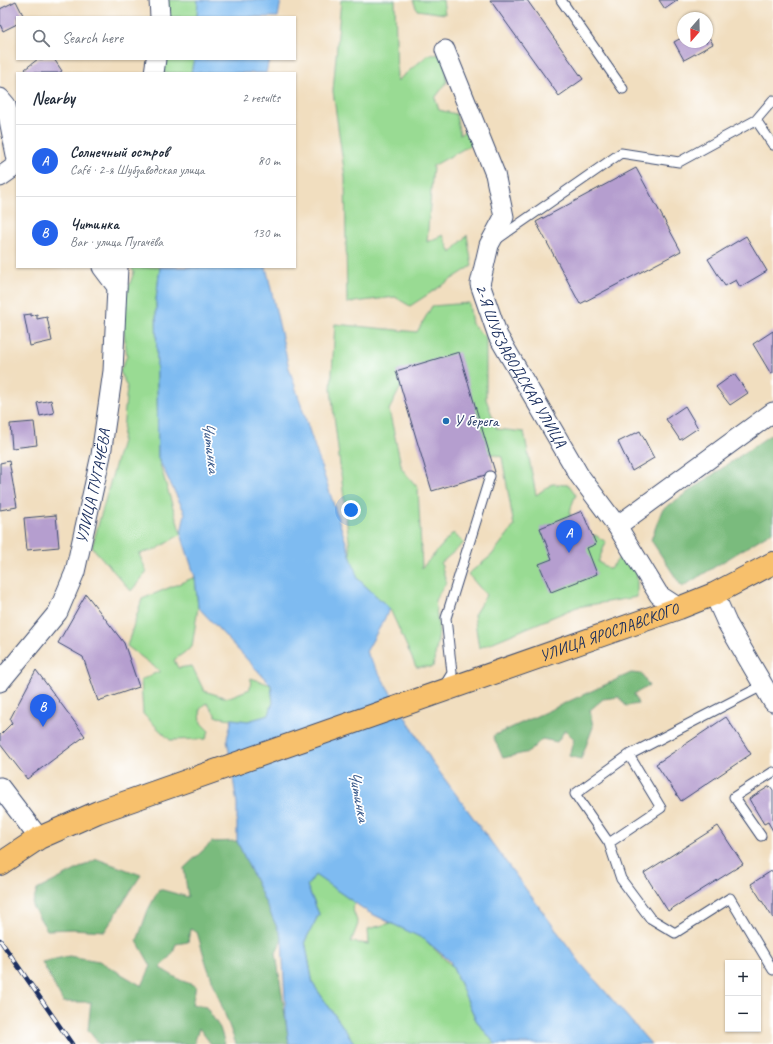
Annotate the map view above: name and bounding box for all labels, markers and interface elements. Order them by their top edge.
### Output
north arrow [677,12,713,48]
search box [16,16,296,60]
icon: search [30,27,52,49]
text: Search here [62,29,123,48]
text: Nearby [32,88,75,109]
text: 2 results [242,90,280,106]
text: Солнечный остров [70,143,169,162]
text: A [42,153,48,169]
text: 80 m [258,153,280,169]
text: Café · 2-я Шубзаводская улица [70,162,204,178]
text: Читинка [70,215,119,234]
text: B [42,225,48,241]
text: 130 m [252,225,280,241]
text: Bar · улица Пугачёва [70,234,163,250]
street label: 2-Я ШУБЗАВОДСКАЯ УЛИЦА [471,282,571,452]
place label: У берега [454,411,500,431]
marker: У берега [441,416,451,426]
water label: Читинка [197,420,225,476]
street label: УЛИЦА ПУГАЧЁВА [72,427,115,545]
your location [341,500,361,520]
pin: A [556,520,582,553]
street label: УЛИЦА ЯРОСЛАВСКОГО [537,598,683,666]
pin: B [30,694,56,727]
water label: Читинка [344,769,375,825]
map controls [725,960,761,1032]
button: + [725,960,761,996]
button: − [725,996,761,1032]

